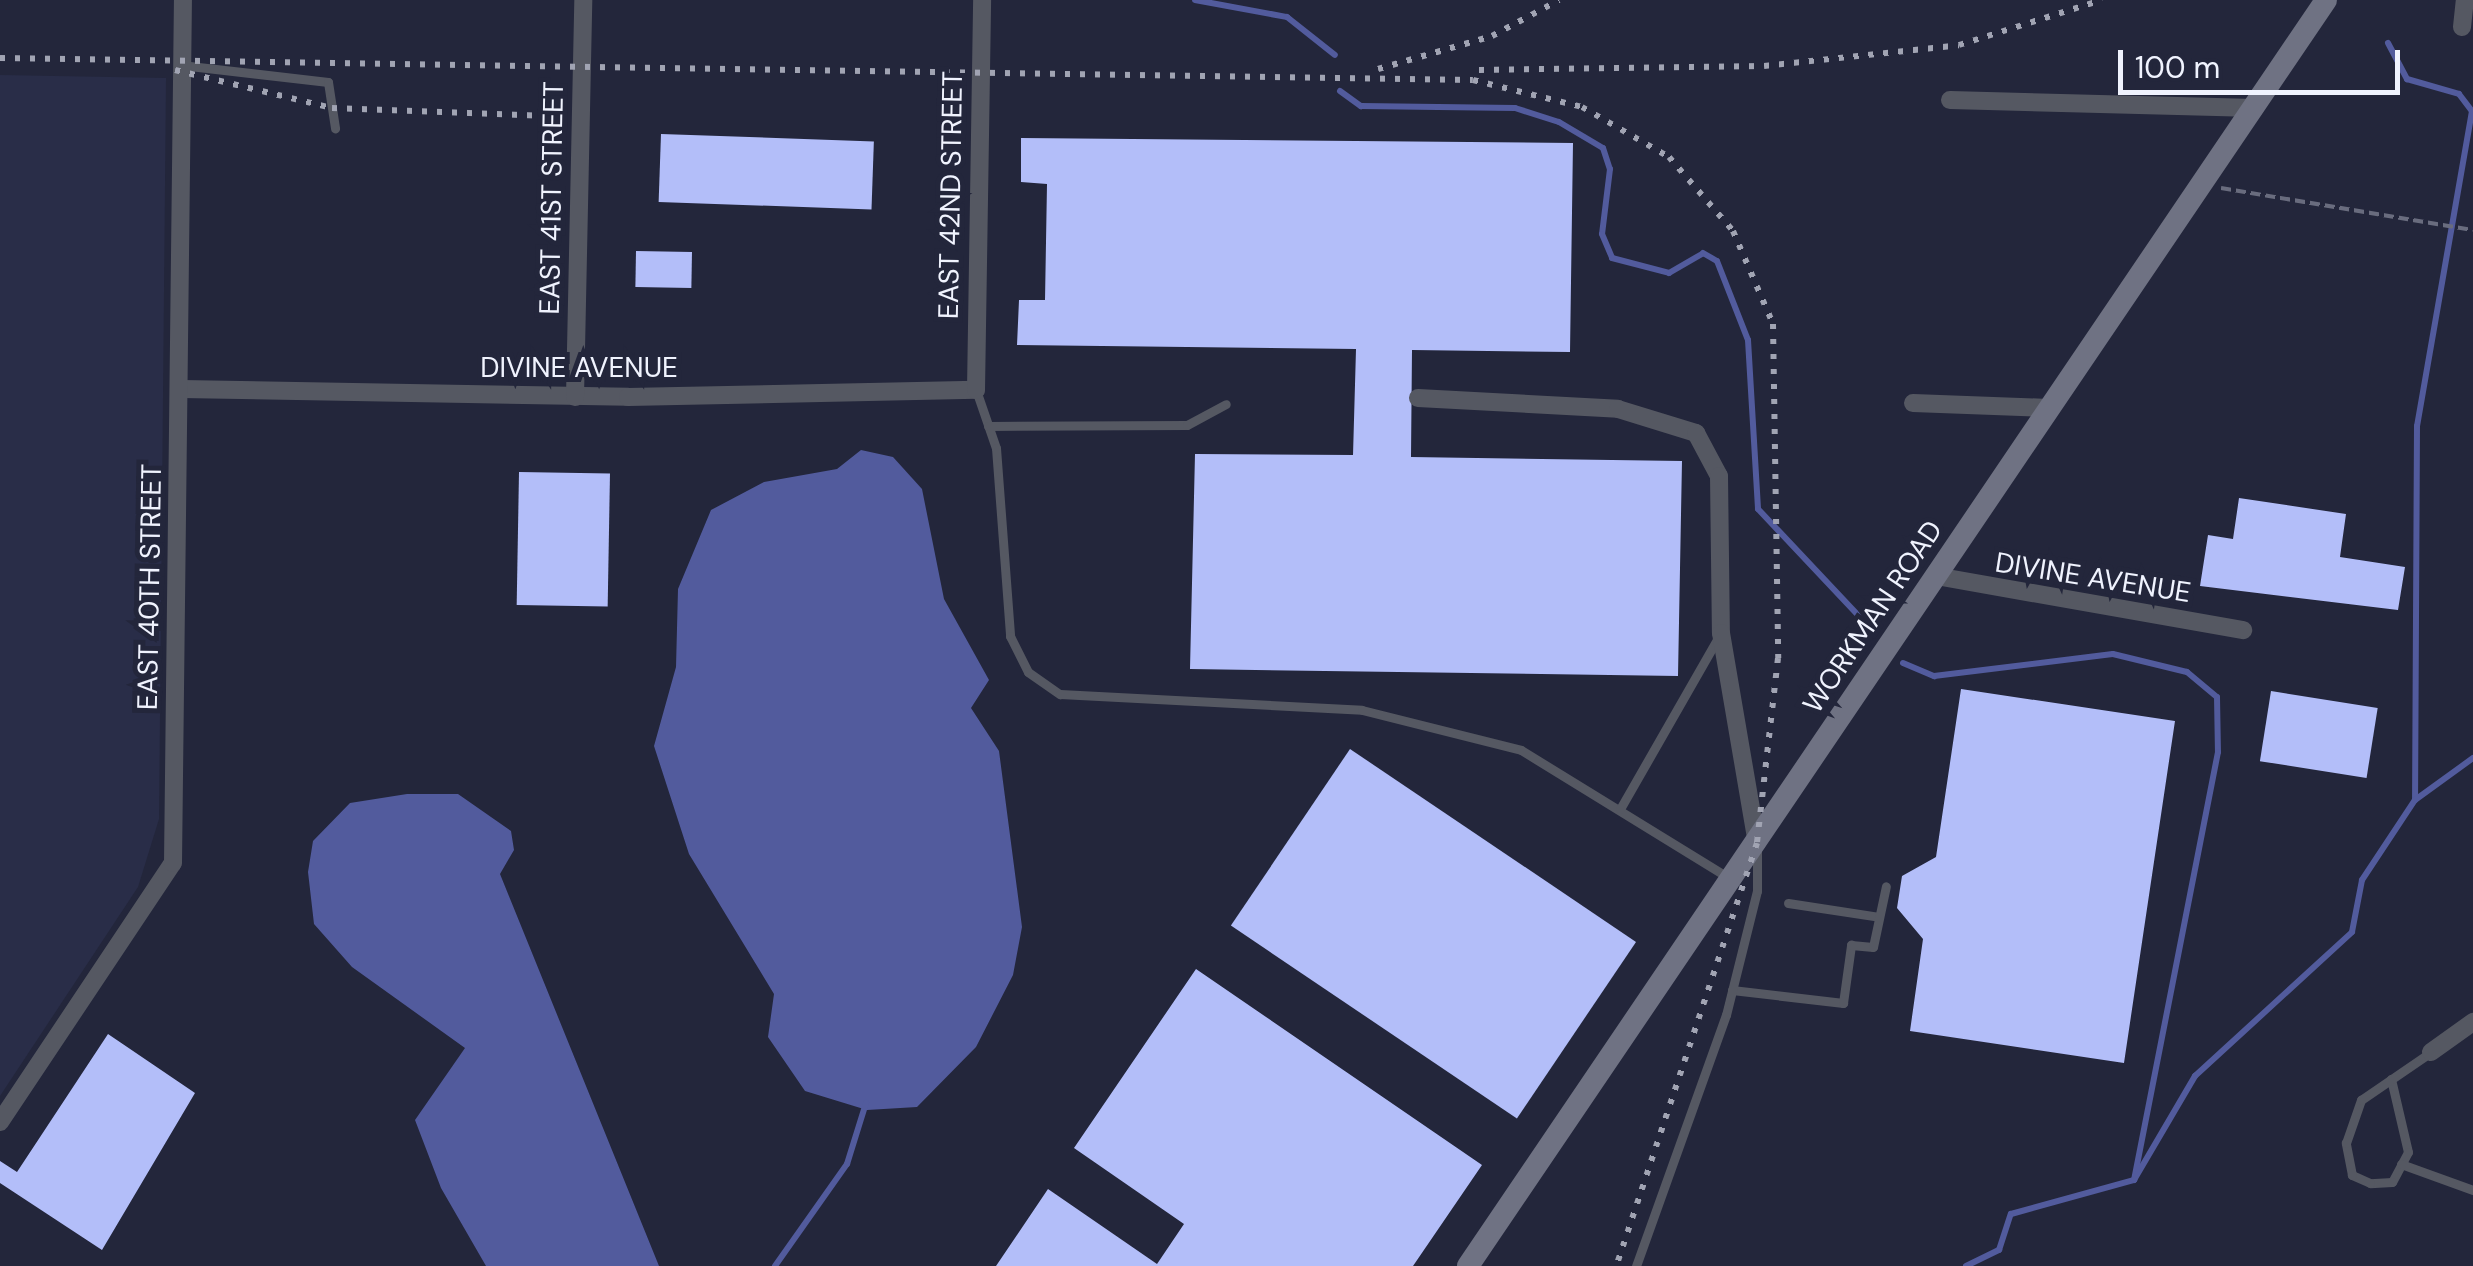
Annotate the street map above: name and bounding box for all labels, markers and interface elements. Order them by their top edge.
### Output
scale bar [2123,30,2406,92]
text: 100 m [2135,48,2220,87]
street label: EAST 42ND STREET [932,71,970,319]
street label: EAST 41ST STREET [533,81,571,315]
street label: DIVINE AVENUE [480,351,678,385]
street label: EAST 40TH STREET [131,464,169,710]
street label: WORKMAN ROAD [1796,514,1950,720]
street label: DIVINE AVENUE [1993,546,2193,610]

